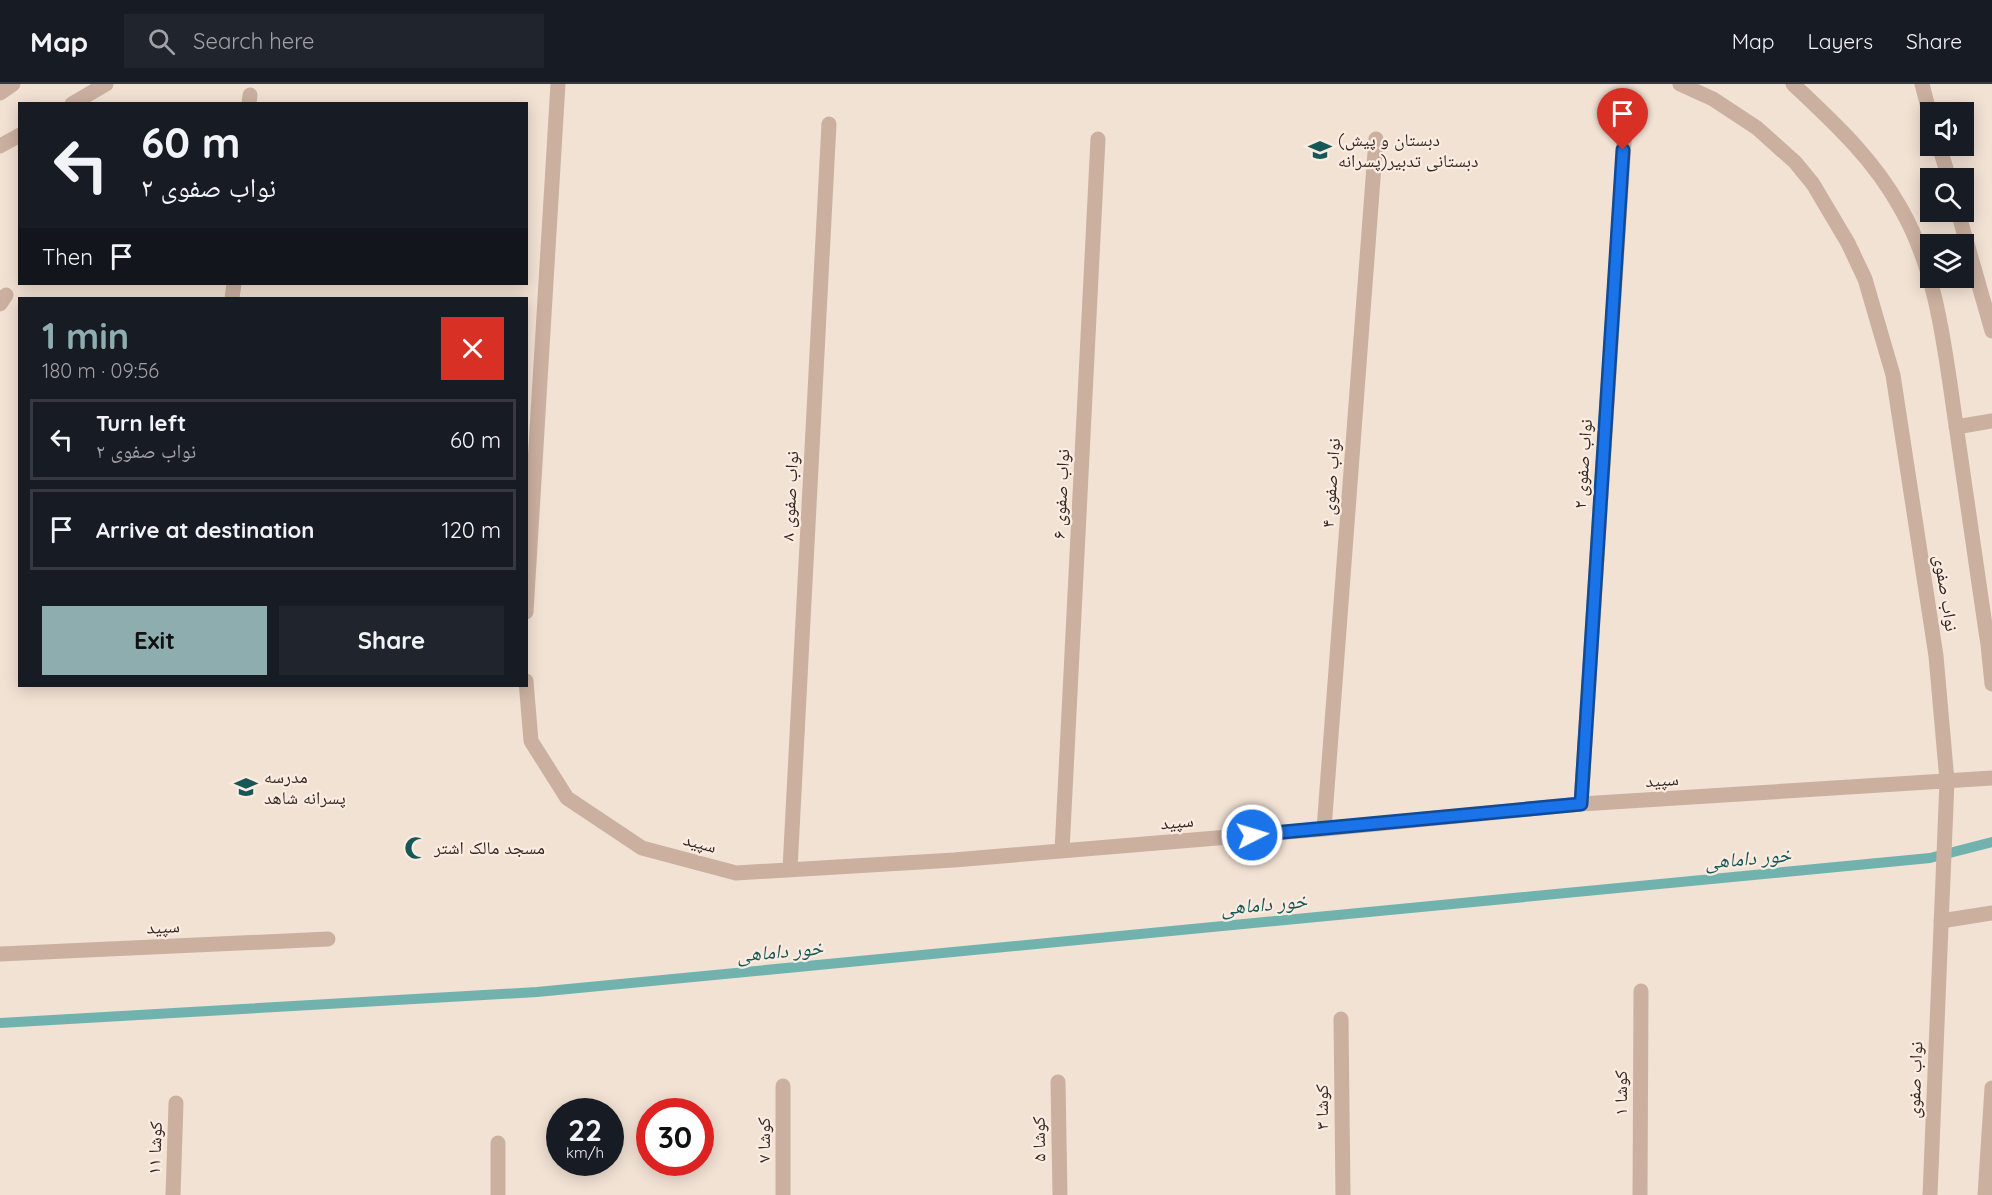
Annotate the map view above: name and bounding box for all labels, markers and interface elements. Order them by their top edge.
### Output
search box [124,14,544,68]
text: Map [30,24,88,59]
icon: search [145,25,178,58]
text: Search here [193,27,315,55]
text: Map [1732,28,1775,54]
text: Layers [1808,28,1873,54]
text: Share [1906,28,1962,54]
pin [1597,88,1648,150]
icon: arrive [1606,97,1639,130]
map controls [1920,102,1974,288]
button: sound [1920,102,1974,156]
text: 60 m [141,116,241,169]
icon: left [42,126,120,204]
place label: (دبستان و پیش دبستانی تدبیر(پسرانه [1338,128,1479,172]
school or university icon: (دبستان و پیش دبستانی تدبیر(پسرانه [1307,137,1333,163]
button: search [1920,168,1974,222]
text: نواب صفوی ۲ [141,170,276,204]
button: layers [1920,234,1974,288]
icon: arrive [105,240,138,273]
text: Then [42,243,93,271]
text: 1 min [42,313,129,358]
button: close [441,317,504,380]
text: 180 m · 09:56 [42,358,159,383]
text: Turn left [96,409,186,437]
street label: نواب صفوی ۲ [1568,418,1597,510]
icon: left [45,423,78,456]
text: 60 m [450,426,501,454]
street label: نواب صفوی ۴ [1316,437,1345,529]
text: نواب صفوی ۲ [96,438,196,463]
street label: نواب صفوی ۶ [1047,448,1074,540]
street label: نواب صفوی ۸ [776,450,803,542]
icon: arrive [45,513,78,546]
text: Arrive at destination [96,516,314,544]
text: 120 m [442,516,501,544]
street label: نواب صفوی [1929,553,1964,633]
button: Exit [42,606,267,675]
button: Share [279,606,504,675]
place label: مدرسه پسرانه شاهد [264,765,346,809]
street label: سپید [1645,767,1679,792]
school or university icon: مدرسه پسرانه شاهد [233,774,259,800]
position arrow [1220,803,1284,867]
street label: سپید [1159,809,1195,835]
street label: سپید [681,827,719,858]
mosque icon: مسجد مالک اشتر [403,835,429,861]
place label: مسجد مالک اشتر [433,836,545,859]
water label: خور داماهی [1704,841,1792,875]
water label: خور داماهی [1220,887,1308,921]
street label: سپید [146,914,180,939]
water label: خور داماهی [736,934,824,968]
street label: نواب صفوی [1902,1041,1927,1119]
street label: کوشا ۱ [1609,1070,1632,1116]
street label: کوشا ۳ [1310,1084,1333,1130]
speed limit sign: 30 [636,1098,714,1176]
text: 22 [568,1111,602,1149]
street label: کوشا ۵ [1027,1116,1050,1162]
street label: کوشا ۷ [752,1117,775,1163]
street label: کوشا ۱۱ [142,1120,167,1175]
text: km/h [566,1143,604,1162]

